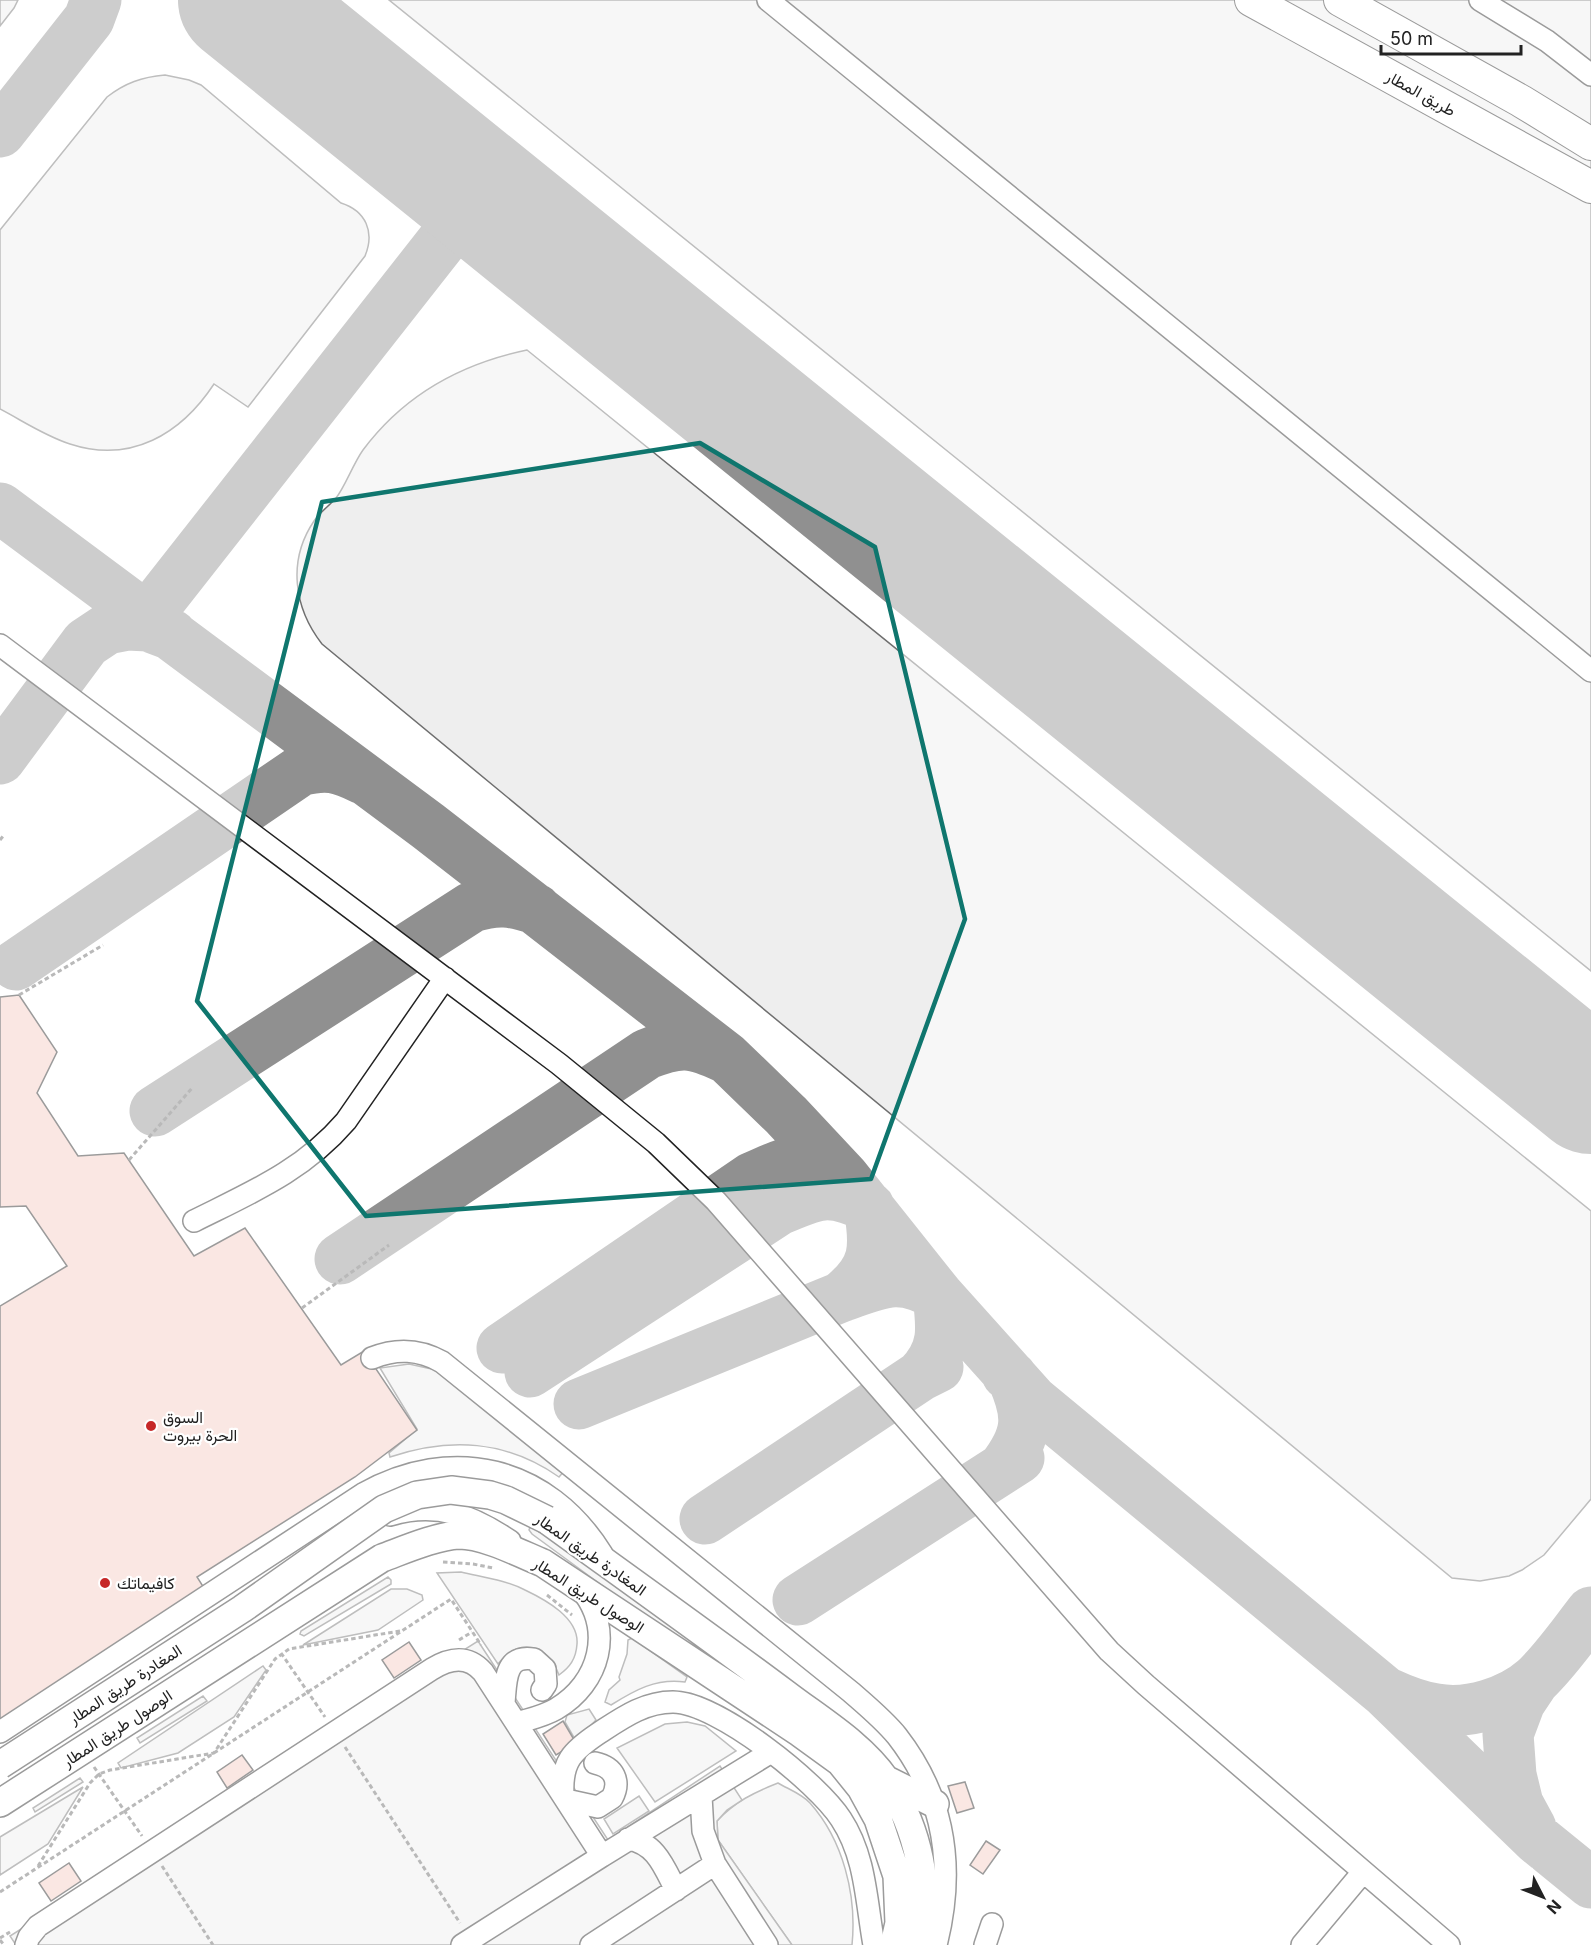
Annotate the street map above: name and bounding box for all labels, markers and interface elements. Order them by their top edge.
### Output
scale bar [1381,18,1520,56]
text: 50 m [1390,28,1433,49]
street label: طريق المطار [1381,65,1459,121]
place label: السوق الحرة بيروت [163,1407,237,1446]
marker: السوق الحرة بيروت [144,1419,158,1433]
street label: المغادرة طريق المطار [530,1508,650,1601]
street label: الوصول طريق المطار [528,1552,648,1638]
place label: كافيماتك [117,1573,175,1593]
marker: كافيماتك [98,1576,112,1590]
street label: المغادرة طريق المطار [64,1640,186,1729]
street label: الوصول طريق المطار [57,1685,176,1772]
north arrow [1513,1867,1573,1927]
text: N [1543,1896,1566,1918]

